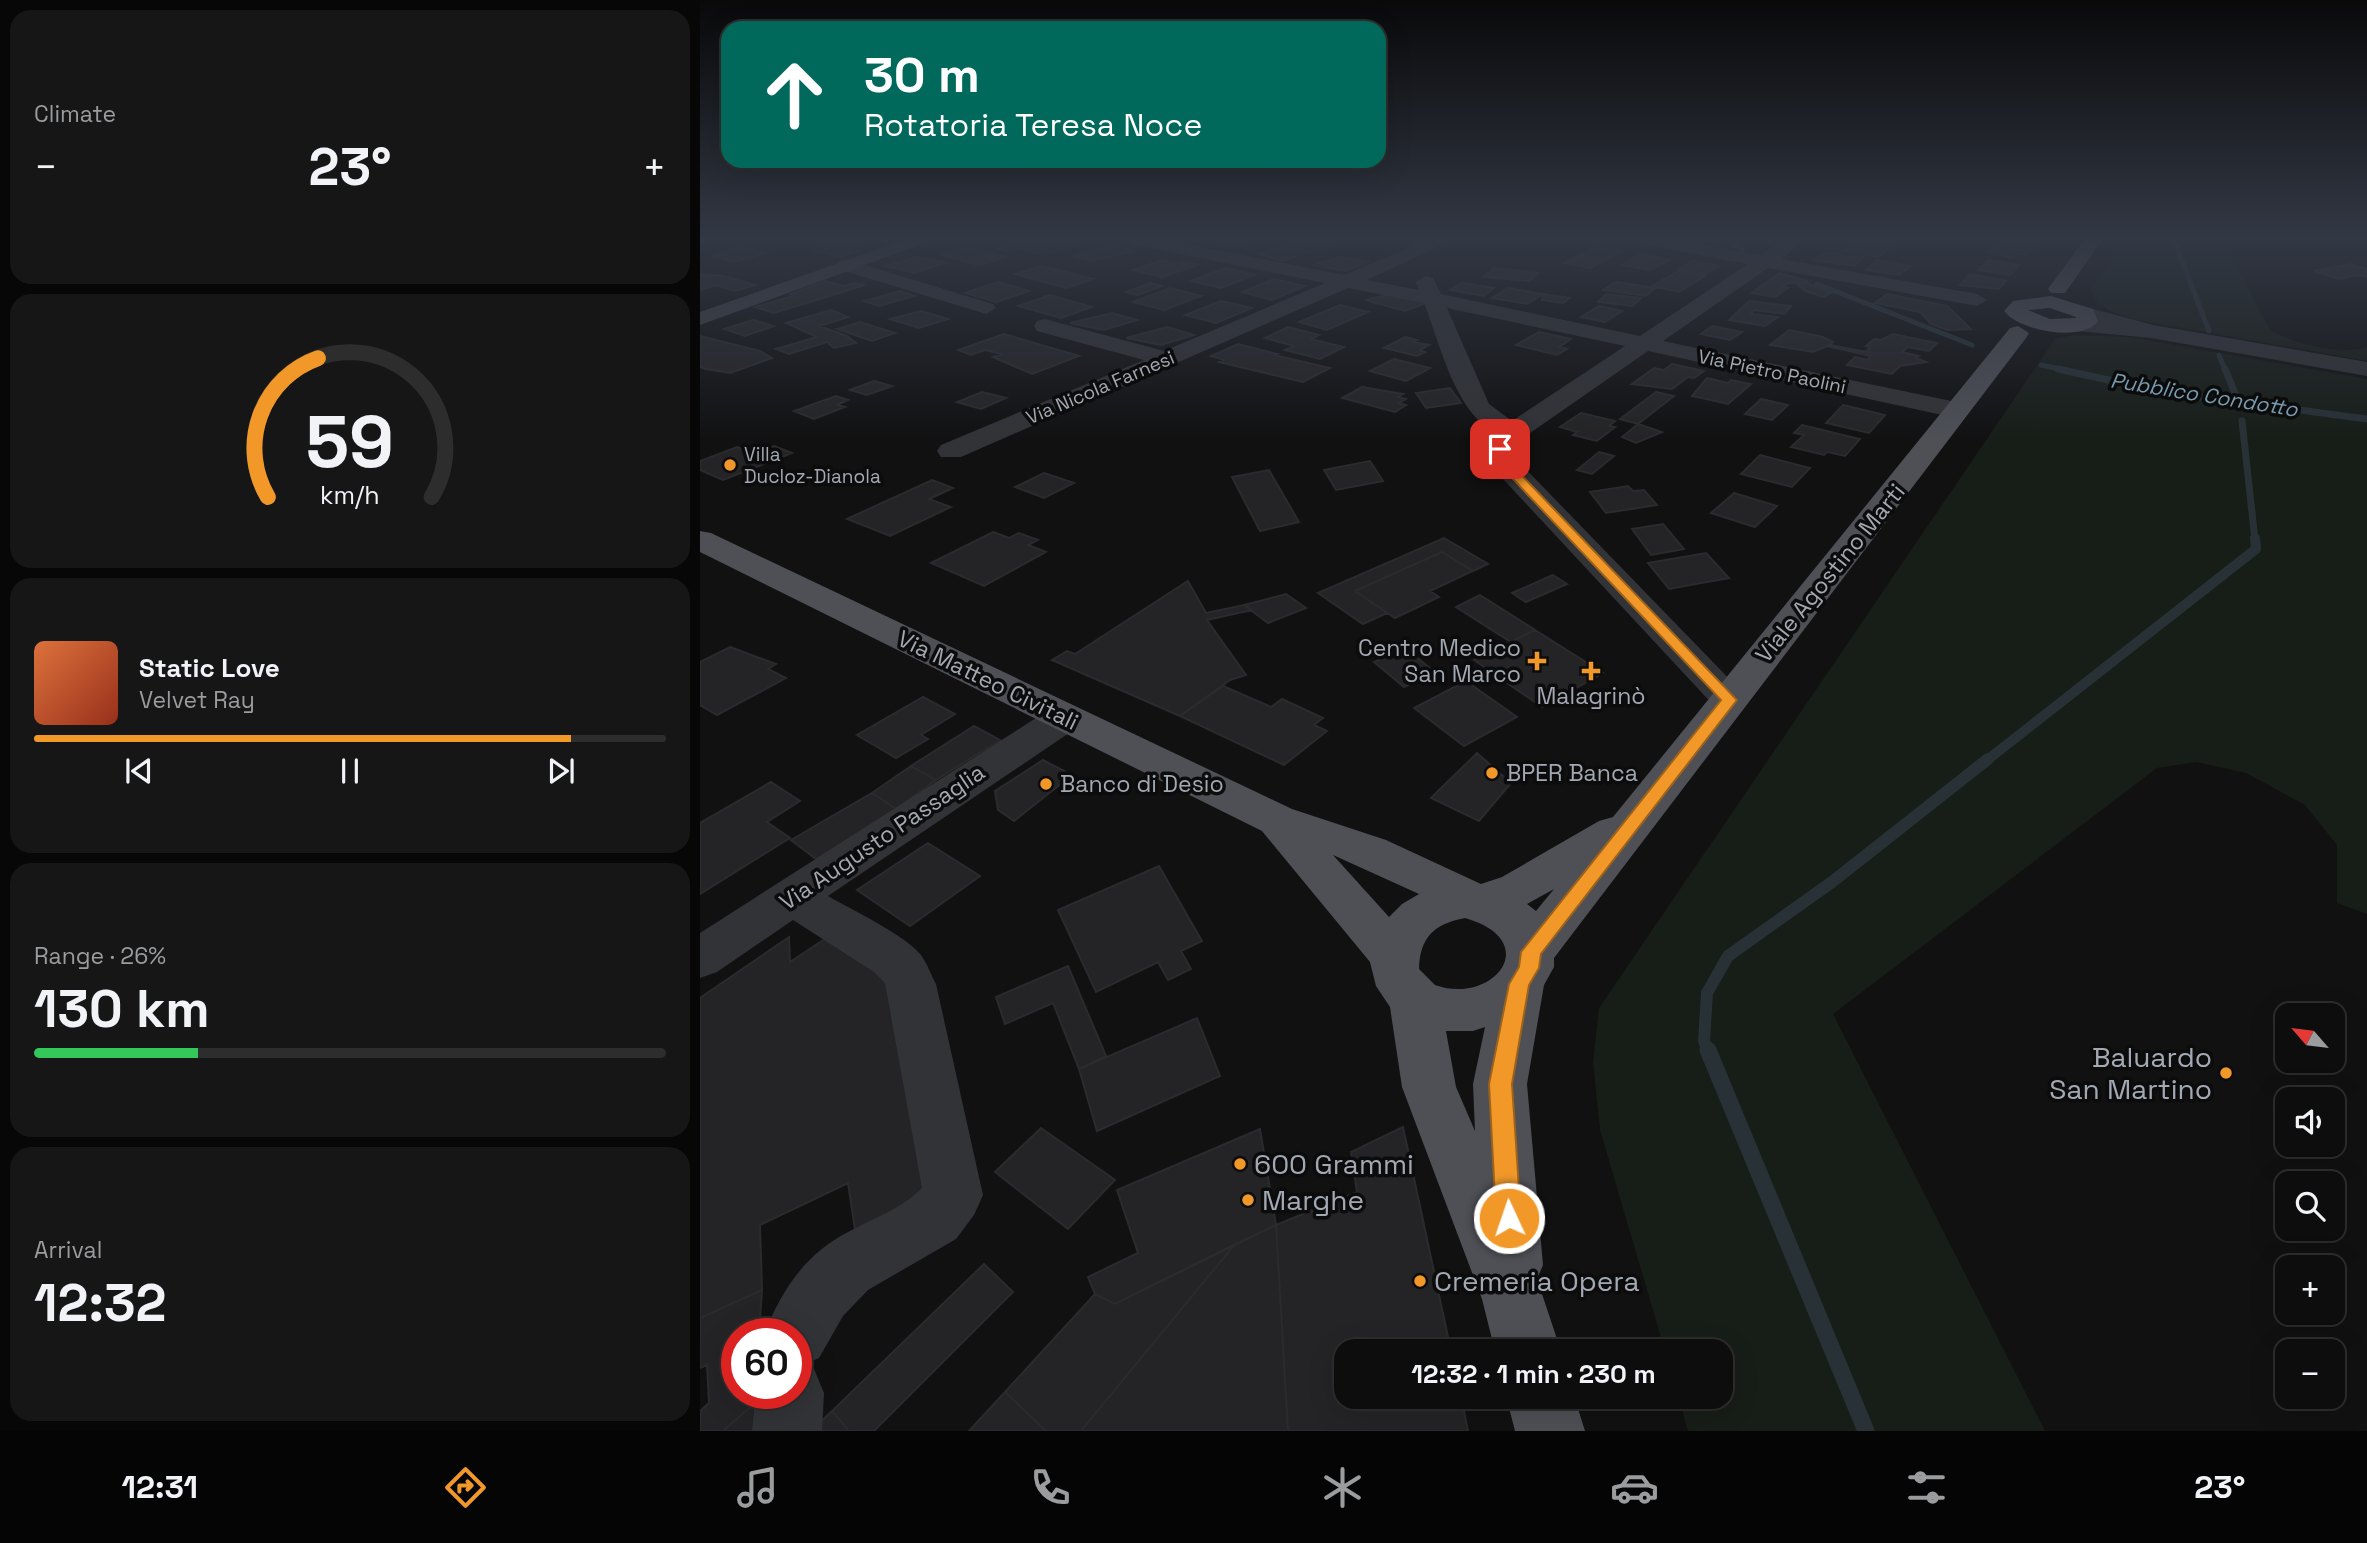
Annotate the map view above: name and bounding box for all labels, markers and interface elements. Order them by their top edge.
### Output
text: 30 m [864,44,980,106]
icon: ahead [749,49,840,140]
text: Climate [34,99,116,129]
text: Rotatoria Teresa Noce [864,105,1202,145]
text: 23° [309,134,392,200]
text: − [34,143,58,191]
text: + [642,143,666,191]
street label: Via Pietro Paolini [1696,344,1848,399]
street label: Via Nicola Farnesi [1022,345,1178,430]
water label: Pubblico Condotto [2109,366,2301,423]
text: 59 [306,396,394,489]
pin [1470,419,1530,479]
icon: arrive [1481,430,1519,468]
place label: Villa Ducloz-Dianola [744,442,881,489]
marker: Villa Ducloz-Dianola [722,457,738,473]
street label: Viale Agostino Marti [1749,477,1911,669]
text: km/h [320,479,380,511]
street label: Via Matteo Civitali [893,623,1083,737]
place label: Centro Medico San Marco [1358,633,1521,689]
text: Static Love [139,651,280,685]
marker: Centro Medico San Marco [1527,651,1547,671]
marker: Malagrinò [1583,663,1599,679]
place label: Malagrinò [1536,681,1646,711]
text: Velvet Ray [139,685,255,715]
icon: previous [120,752,158,790]
icon: pause [331,752,369,790]
icon: next [542,752,580,790]
street label: Via Augusto Passaglia [774,757,990,917]
place label: BPER Banca [1506,758,1638,788]
marker: BPER Banca [1484,765,1500,781]
place label: Banco di Desio [1060,769,1224,799]
marker: Banco di Desio [1038,776,1054,792]
text: Range · 26% [34,941,166,971]
text: 130 km [34,976,210,1042]
north arrow [2275,1003,2345,1073]
map controls [2275,1003,2345,1409]
place label: Baluardo San Martino [2049,1039,2212,1107]
marker: Baluardo San Martino [2218,1065,2234,1081]
button: sound [2275,1087,2345,1157]
place label: 600 Grammi [1254,1146,1414,1182]
marker: 600 Grammi [1232,1156,1248,1172]
button: search [2275,1171,2345,1241]
position arrow [1472,1181,1546,1255]
place label: Marghe [1262,1182,1364,1218]
marker: Marghe [1240,1192,1256,1208]
text: Arrival [34,1235,102,1265]
button: + [2275,1255,2345,1325]
place label: Cremeria Opera [1434,1263,1640,1299]
text: 12:32 [34,1270,166,1336]
marker: Cremeria Opera [1412,1273,1428,1289]
speed limit sign: 60 [721,1318,812,1409]
button: − [2275,1339,2345,1409]
text: 12:32 · 1 min · 230 m [1411,1357,1656,1391]
icon: directions [441,1463,490,1512]
icon: music [733,1463,782,1512]
icon: phone [1026,1463,1075,1512]
icon: climate [1318,1463,1367,1512]
icon: car [1610,1463,1659,1512]
icon: filters [1902,1463,1951,1512]
text: 12:31 [122,1467,198,1507]
text: 23° [2194,1467,2245,1507]

